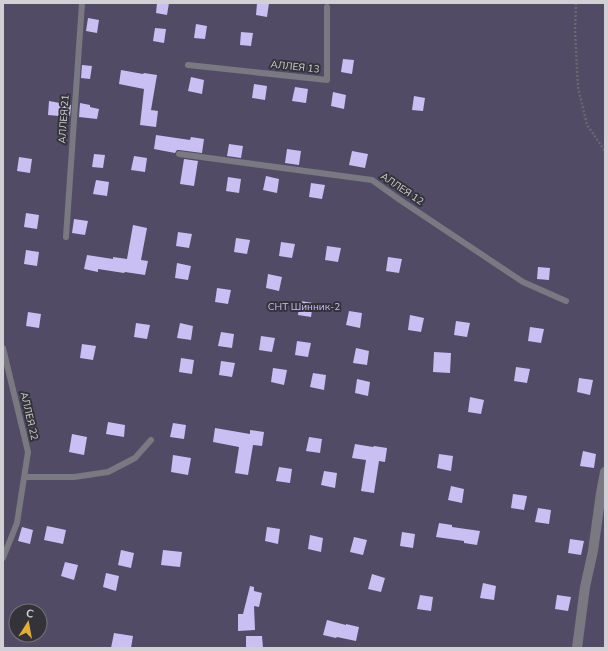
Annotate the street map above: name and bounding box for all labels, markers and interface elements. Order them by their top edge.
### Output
street label: АЛЛЕЯ 13 [270,57,320,77]
street label: АЛЛЕЯ 21 [55,94,73,144]
street label: АЛЛЕЯ 12 [378,169,426,209]
park label: СНТ Шинник-2 [268,300,340,314]
street label: АЛЛЕЯ 22 [17,390,41,442]
north arrow [8,603,48,643]
text: С [25,606,35,622]

